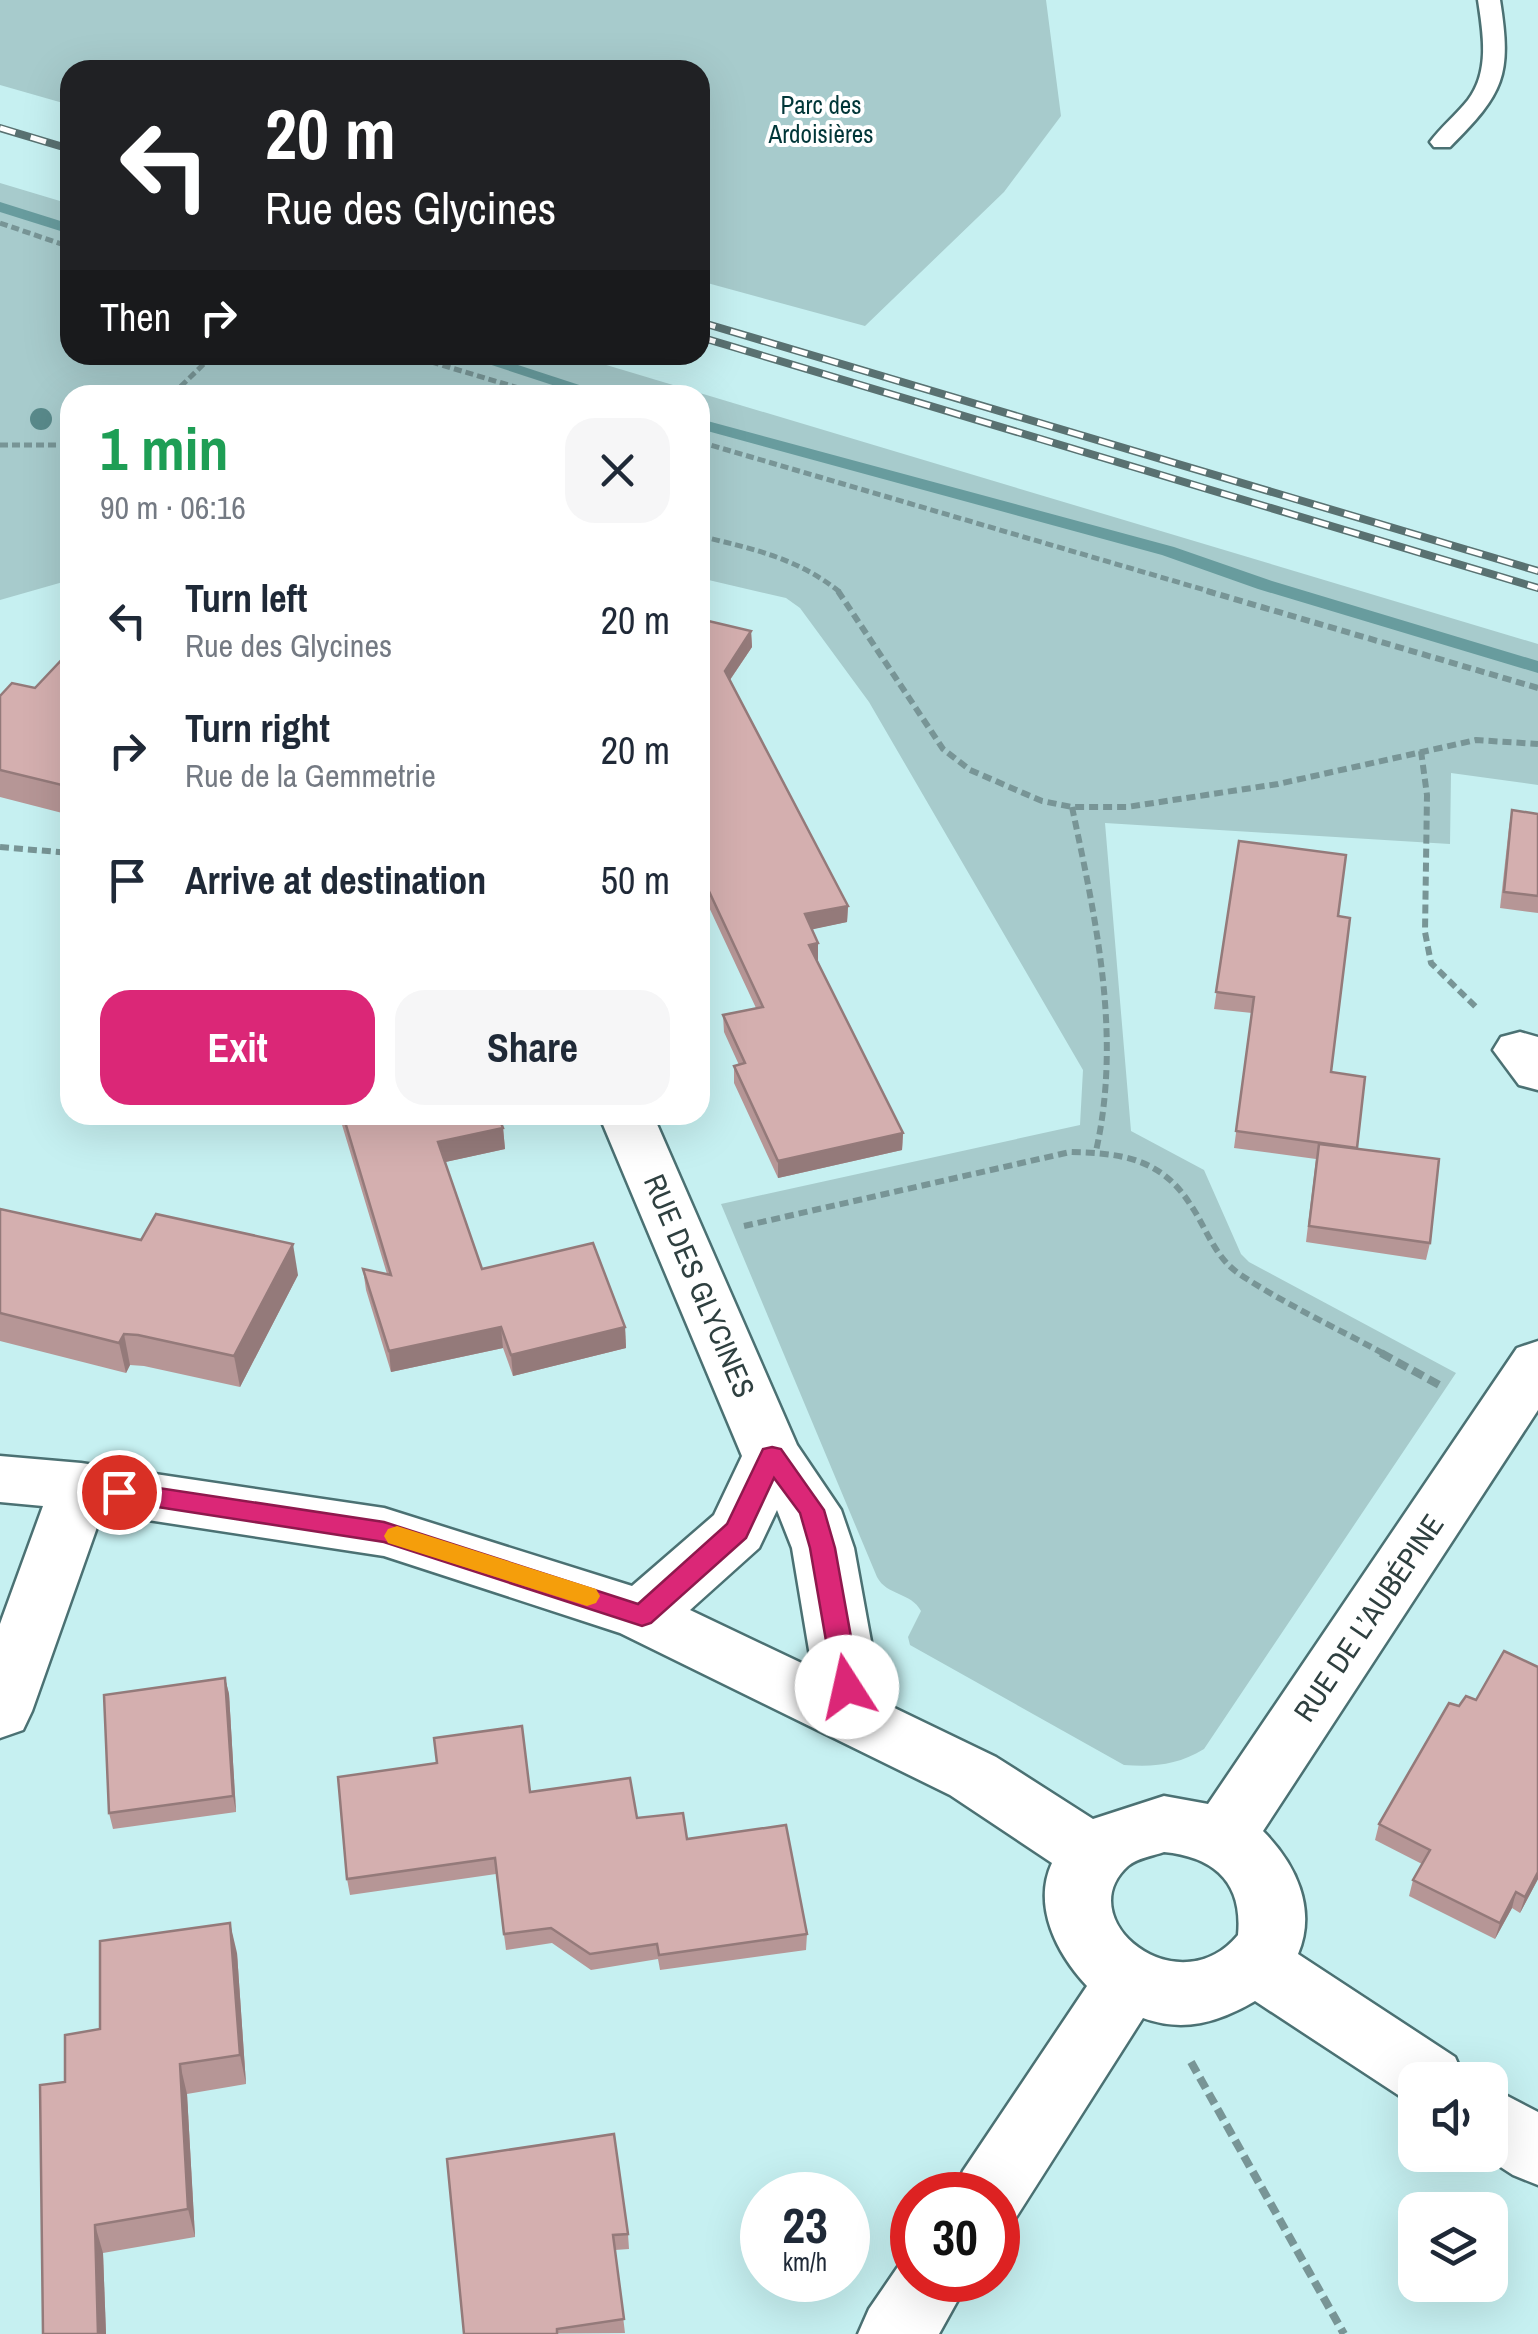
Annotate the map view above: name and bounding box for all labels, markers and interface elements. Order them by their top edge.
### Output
text: 20 m [265,87,396,181]
park label: Parc des Ardoisières [768,88,873,151]
icon: left [100,100,230,230]
text: Rue des Glycines [265,177,556,238]
icon: right [191,290,246,345]
text: Then [100,292,171,343]
text: 1 min [100,408,229,489]
button: close [565,418,670,523]
text: 90 m · 06:16 [100,486,246,529]
text: Turn left [185,573,307,624]
icon: left [100,593,155,648]
text: 20 m [601,595,670,646]
text: Rue des Glycines [185,624,392,667]
text: Turn right [185,703,330,754]
icon: right [100,723,155,778]
text: 20 m [601,725,670,776]
text: Rue de la Gemmetrie [185,754,436,797]
icon: arrive [100,853,155,908]
text: Arrive at destination [185,855,486,906]
text: 50 m [601,855,670,906]
button: Exit [100,990,375,1105]
button: Share [395,990,670,1105]
street label: RUE DES GLYCINES [635,1168,765,1403]
pin [77,1450,162,1535]
icon: arrive [92,1465,147,1520]
street label: RUE DE L’AUBÉPINE [1284,1506,1452,1729]
position arrow [795,1635,899,1739]
map controls [1398,2062,1508,2302]
button: sound [1398,2062,1508,2172]
speed limit sign: 30 [890,2172,1020,2302]
text: 23 [782,2191,828,2259]
button: layers [1398,2192,1508,2302]
text: km/h [783,2245,827,2279]

